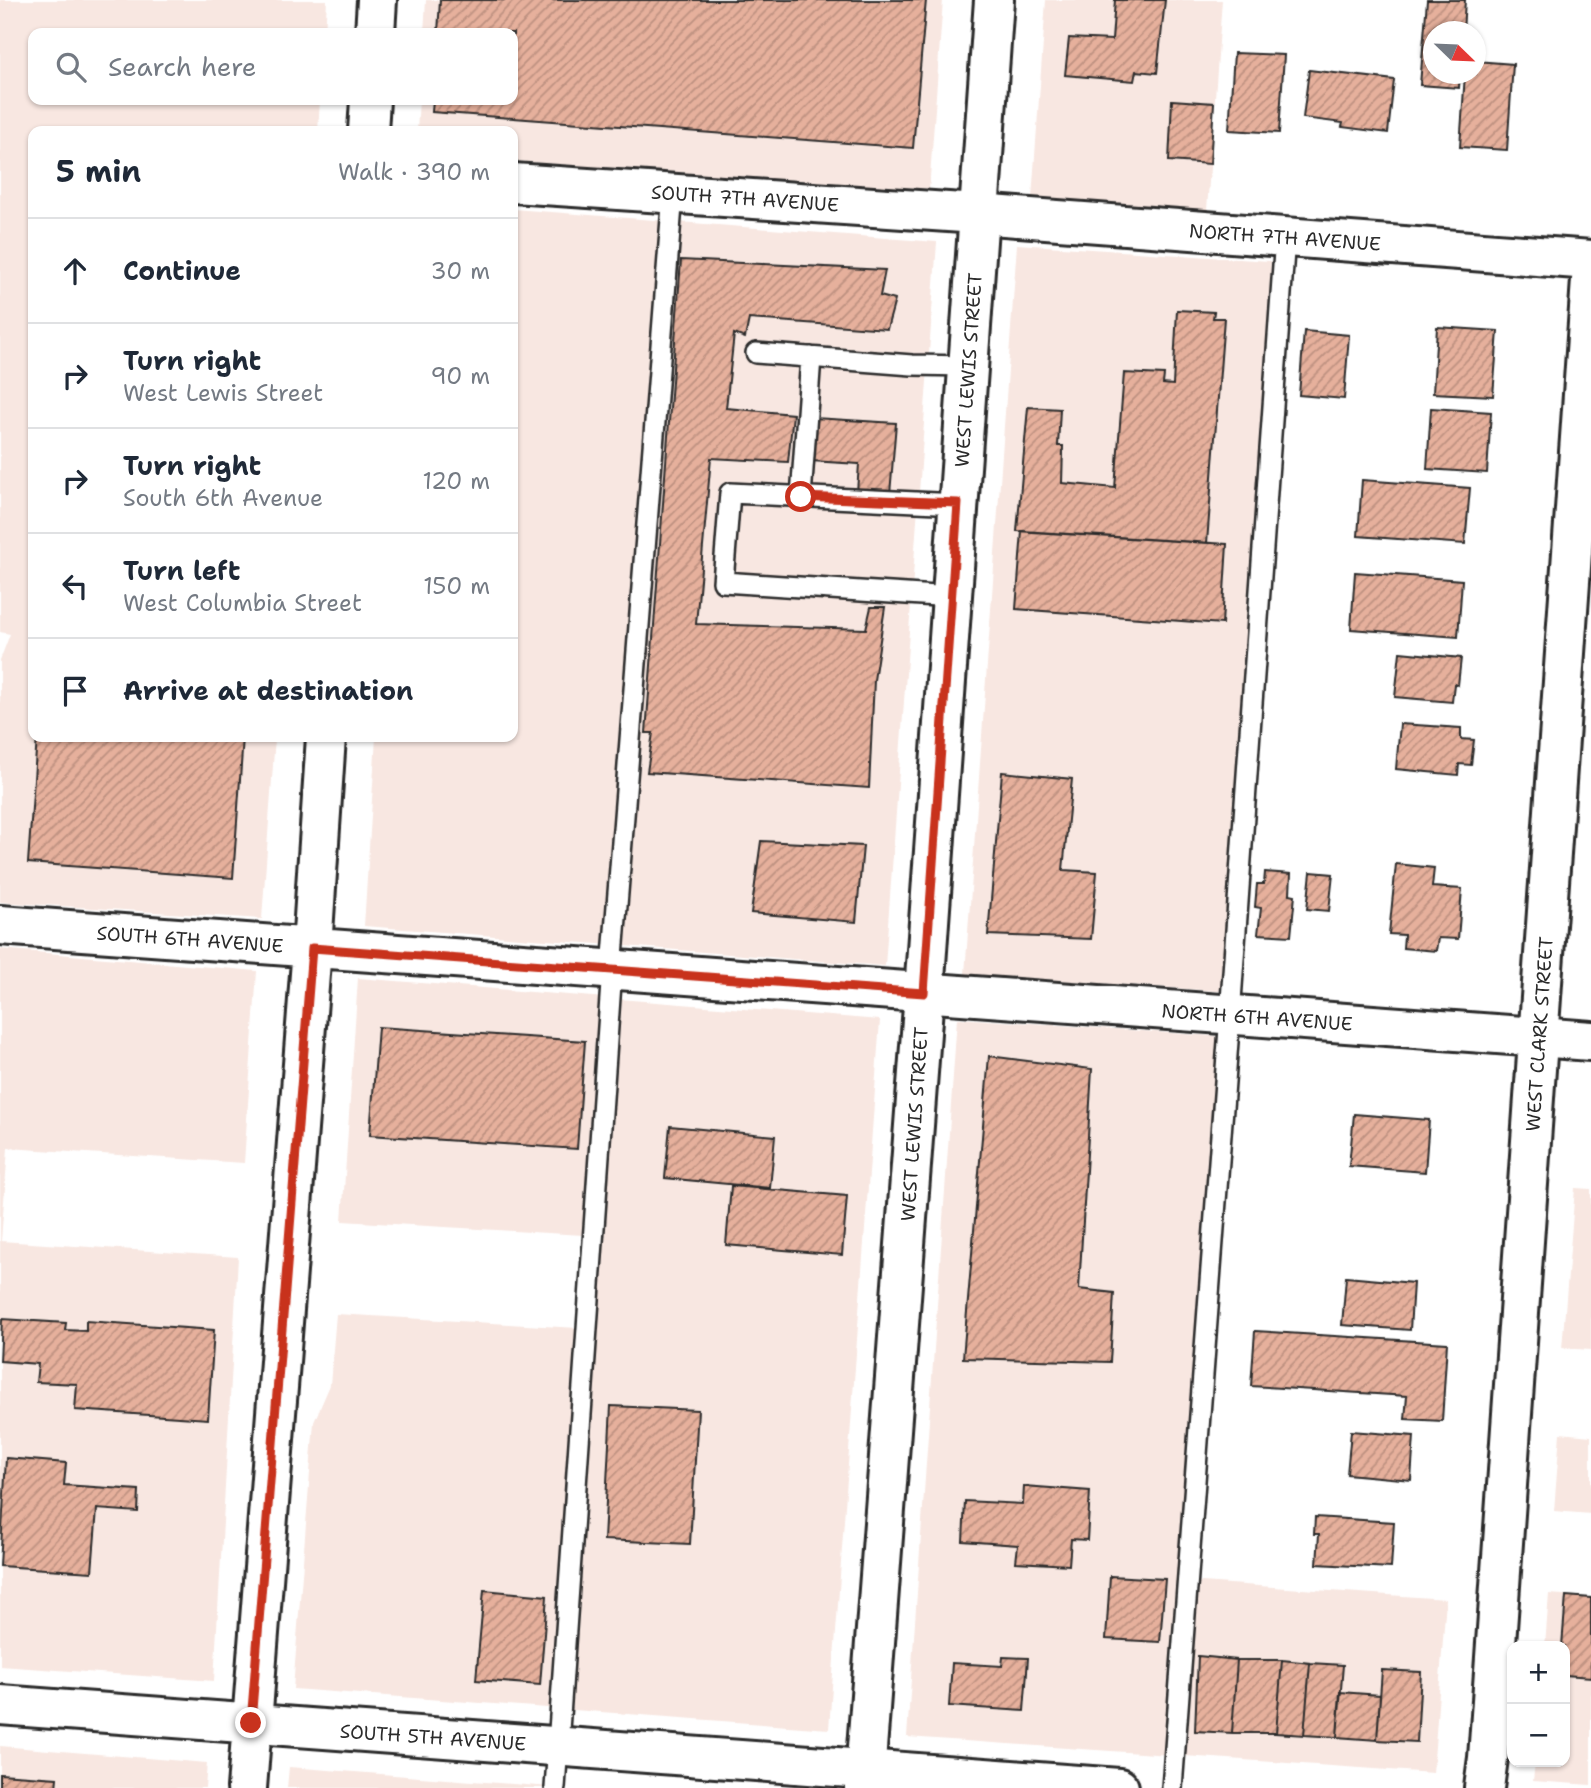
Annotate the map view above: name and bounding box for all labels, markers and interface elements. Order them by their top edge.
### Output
north arrow [1423,21,1486,84]
search box [28,28,518,105]
icon: search [52,48,90,86]
text: Search here [108,49,257,84]
text: 5 min [56,151,141,192]
text: Walk · 390 m [338,157,490,187]
street label: SOUTH 7TH AVENUE [650,179,840,218]
street label: NORTH 7TH AVENUE [1188,218,1382,257]
icon: ahead [56,252,94,290]
text: Continue [123,253,241,288]
text: 30 m [431,256,490,286]
street label: WEST LEWIS STREET [949,272,988,468]
text: Turn right [123,343,261,378]
icon: right [56,357,94,395]
text: 90 m [430,361,490,391]
text: West Lewis Street [123,378,323,408]
text: Turn right [123,448,261,483]
icon: right [56,462,94,500]
text: 120 m [422,466,490,496]
route start [785,481,816,512]
text: South 6th Avenue [123,483,323,513]
text: Turn left [123,553,240,588]
icon: left [56,567,94,605]
text: 150 m [423,571,490,601]
text: West Columbia Street [123,588,362,618]
icon: arrive [56,672,94,710]
text: Arrive at destination [123,673,413,708]
street label: SOUTH 6TH AVENUE [96,920,284,959]
street label: WEST CLARK STREET [1520,935,1559,1132]
street label: NORTH 6TH AVENUE [1161,998,1353,1037]
street label: WEST LEWIS STREET [895,1026,934,1222]
map controls [1507,1641,1570,1767]
button: + [1507,1641,1570,1704]
button: − [1507,1704,1570,1767]
route end [235,1707,266,1738]
street label: SOUTH 5TH AVENUE [339,1719,527,1756]

